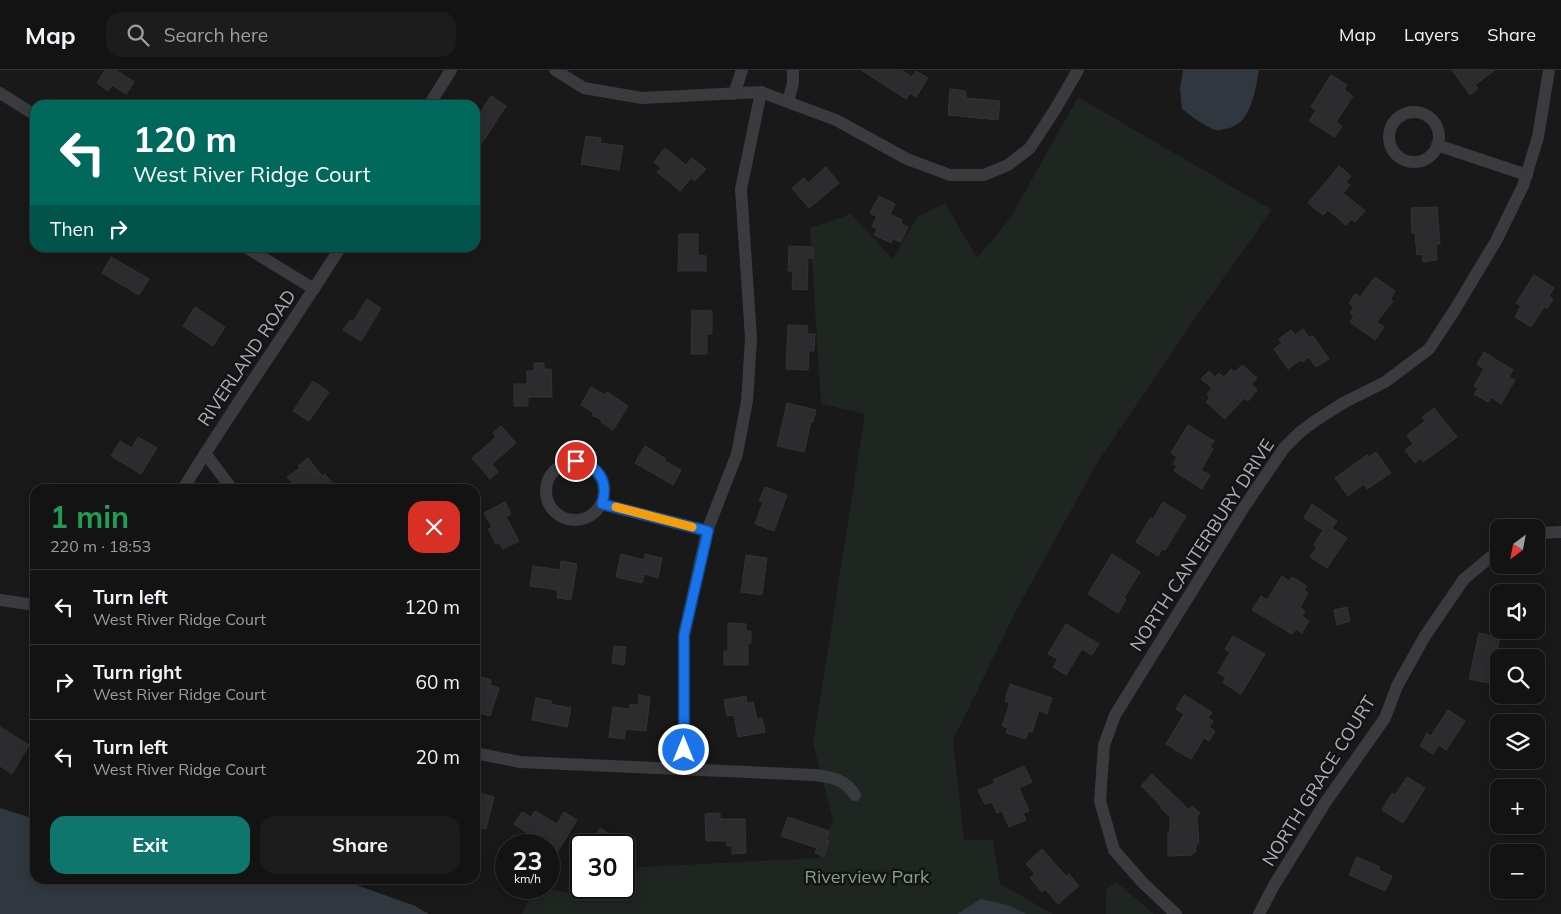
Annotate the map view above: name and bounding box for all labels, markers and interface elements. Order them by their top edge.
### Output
search box [106,12,456,57]
text: Map [25,20,76,50]
icon: search [124,21,152,49]
text: Search here [164,23,268,47]
text: Map [1339,23,1376,46]
text: Layers [1404,23,1459,46]
text: Share [1487,23,1536,46]
text: 120 m [133,117,237,161]
icon: left [50,120,115,185]
text: West River Ridge Court [133,160,371,188]
icon: right [104,215,132,243]
text: Then [50,217,94,241]
street label: RIVERLAND ROAD [192,285,301,430]
street label: NORTH CANTERBURY DRIVE [1124,434,1279,655]
pin [555,440,597,482]
icon: arrive [562,447,590,475]
text: 1 min [50,498,129,536]
button: close [408,501,460,553]
north arrow [1490,519,1545,574]
map controls [1490,519,1545,899]
text: 220 m · 18:53 [50,536,151,556]
button: sound [1490,584,1545,639]
text: Turn left [93,585,168,609]
icon: left [50,593,78,621]
text: 120 m [404,595,460,619]
text: West River Ridge Court [93,609,266,629]
button: search [1490,649,1545,704]
text: Turn right [93,660,182,684]
icon: right [50,668,78,696]
text: 60 m [416,670,460,694]
text: West River Ridge Court [93,684,266,704]
street label: NORTH GRACE COURT [1257,691,1381,870]
button: layers [1490,714,1545,769]
position arrow [657,723,709,775]
text: Turn left [93,735,168,759]
icon: left [50,743,78,771]
text: 20 m [416,745,460,769]
text: West River Ridge Court [93,759,266,779]
button: + [1490,779,1545,834]
button: Exit [50,816,250,874]
button: Share [260,816,460,874]
speed limit sign: 30 [570,834,635,899]
button: − [1490,844,1545,899]
text: 23 [512,845,543,876]
park label: Riverview Park [805,865,930,888]
text: km/h [514,871,541,886]

